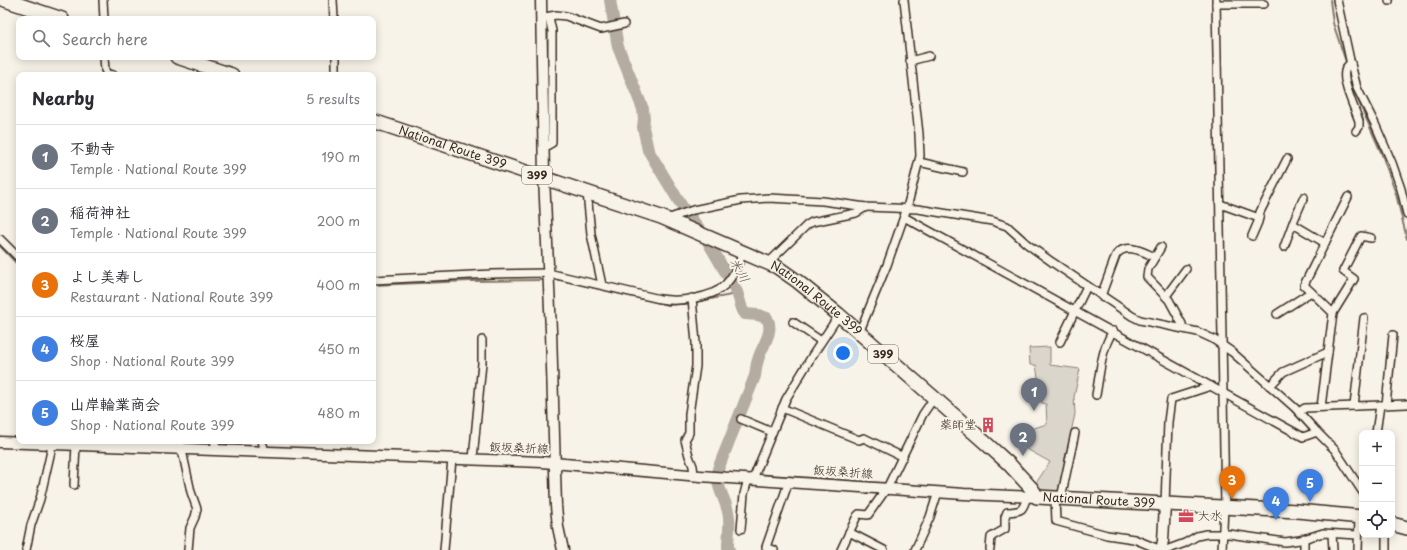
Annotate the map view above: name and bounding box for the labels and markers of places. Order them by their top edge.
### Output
pin: 1 [1021,378,1047,411]
place label: 薬師堂 [940,415,976,433]
building icon: 薬師堂 [979,416,997,434]
pin: 2 [1010,423,1036,456]
pin: 3 [1219,466,1245,499]
pin: 5 [1297,469,1323,502]
pin: 4 [1263,487,1289,520]
place label: 大水 [1198,506,1222,524]
office icon: 大水 [1177,507,1195,525]

